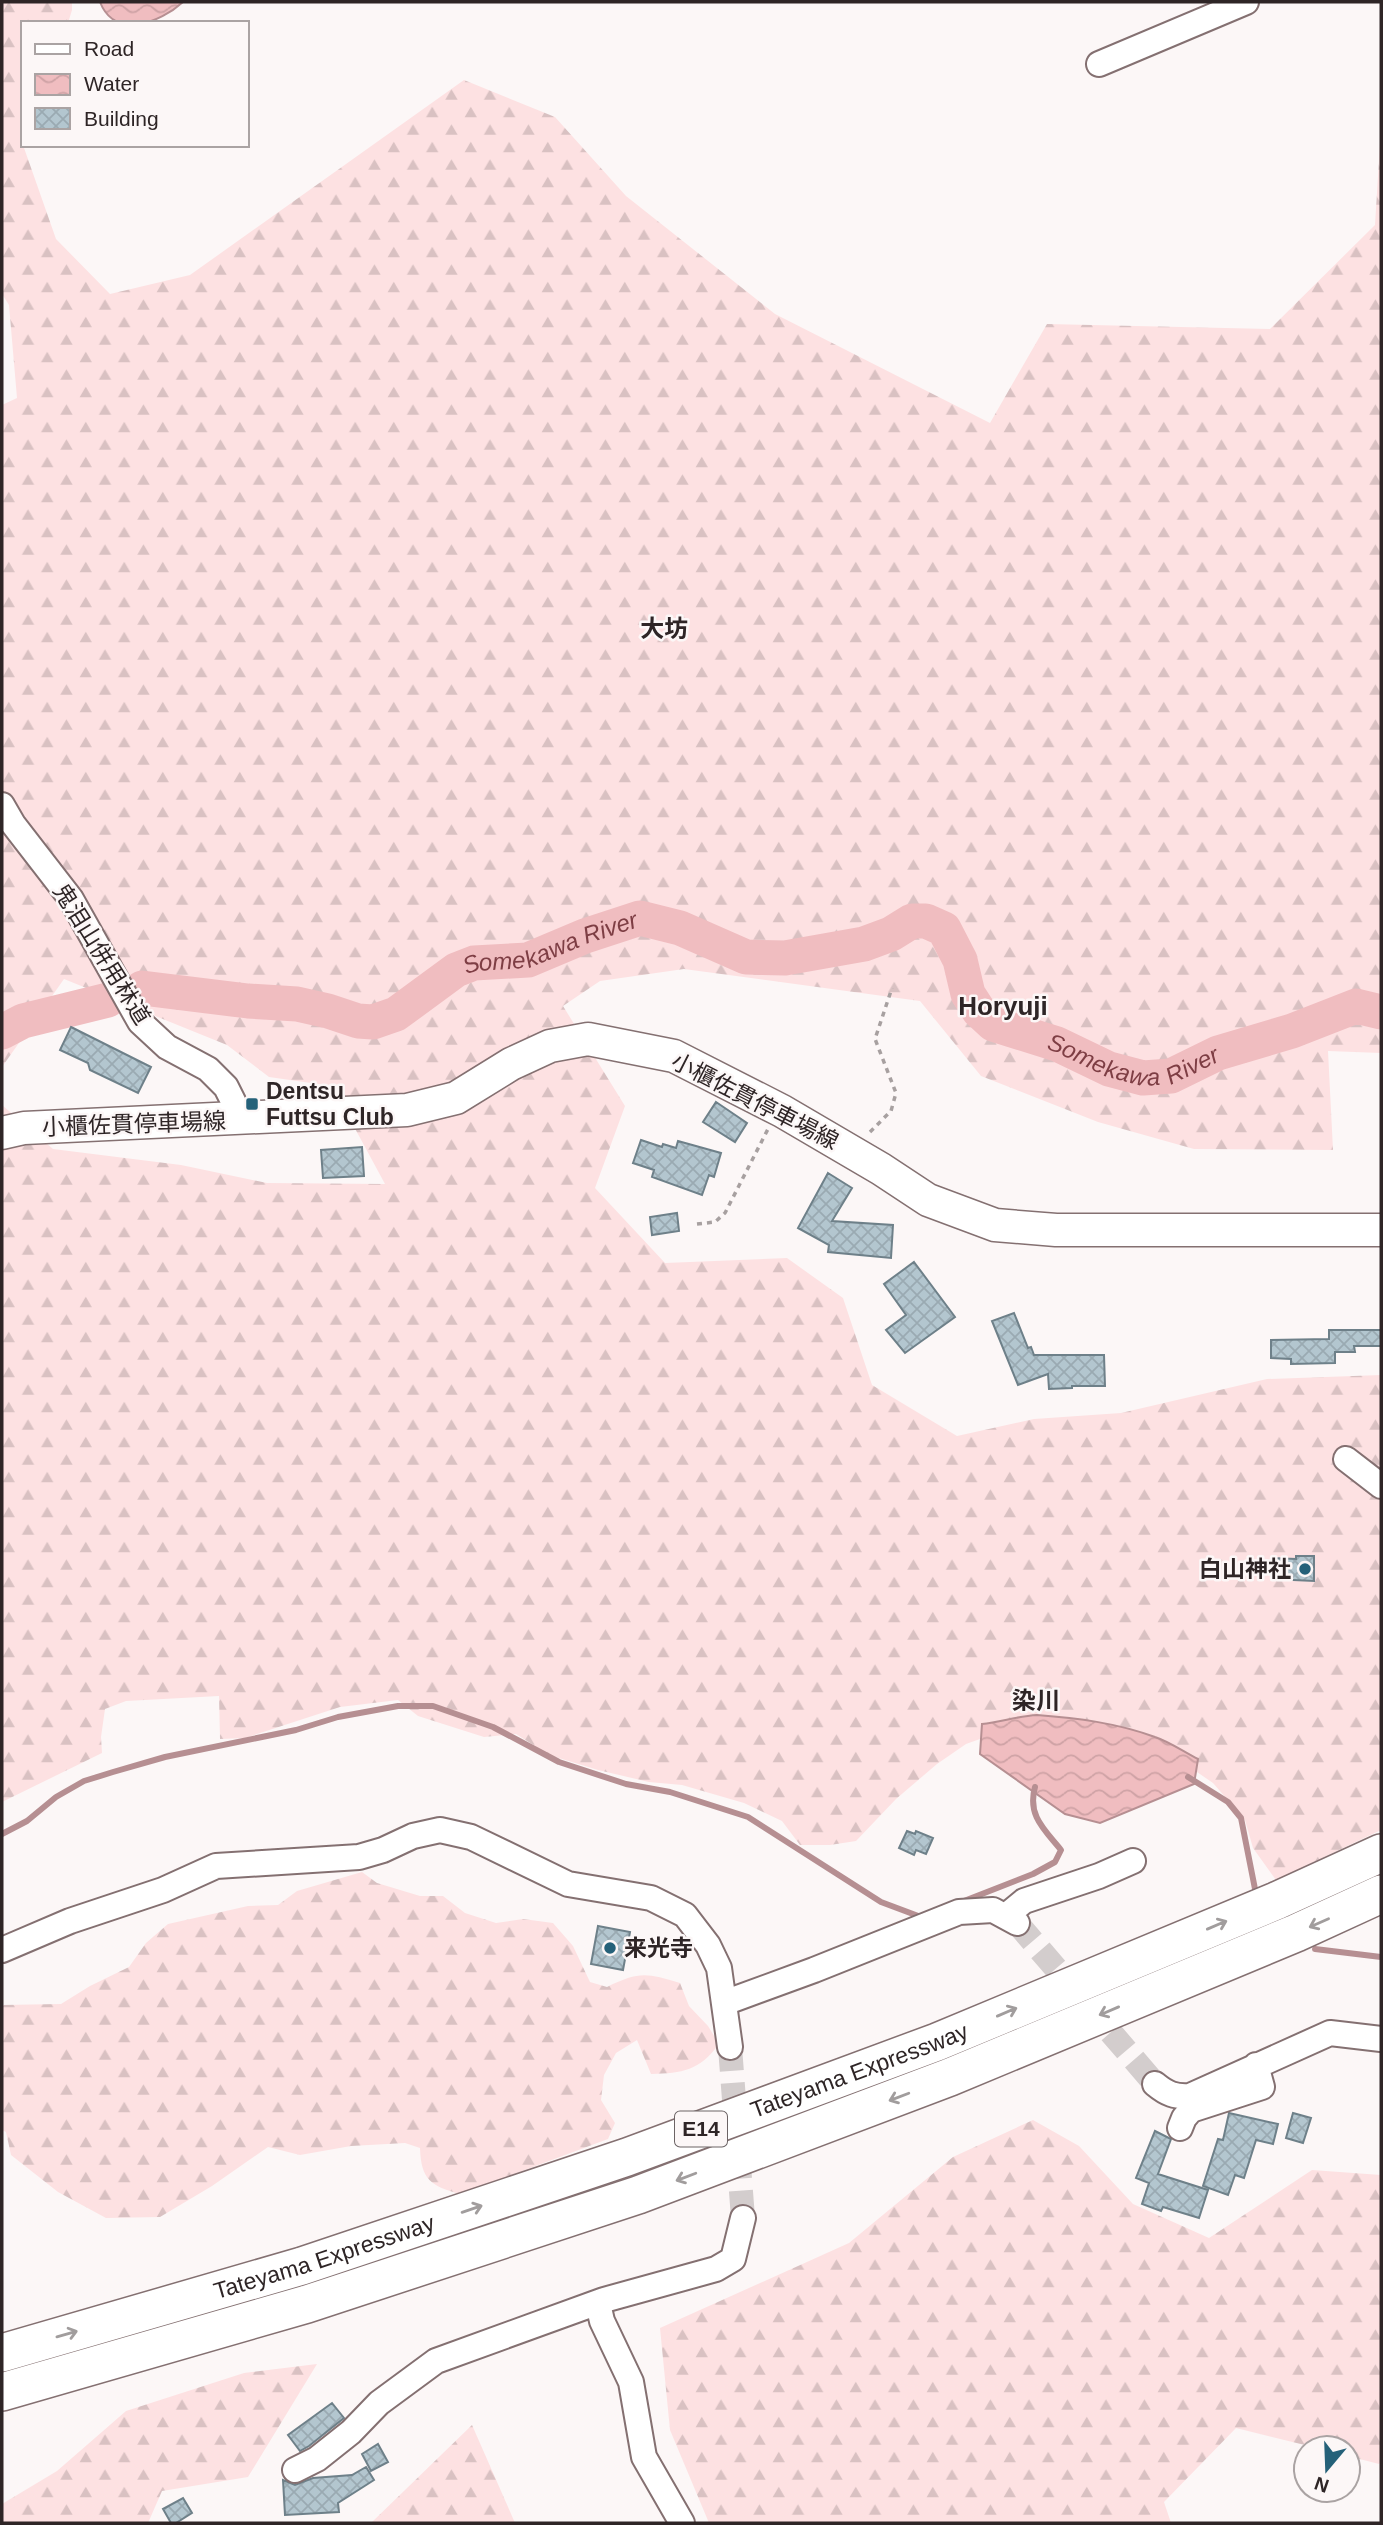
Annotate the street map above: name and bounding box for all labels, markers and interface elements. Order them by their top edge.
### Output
legend [21,21,248,147]
text: Road [84,37,134,60]
text: Water [84,72,139,95]
text: Building [84,107,159,130]
district label: 大坊 [640,615,688,642]
street label: 鬼泪山併用林道 [48,879,156,1029]
water label: Somekawa River [459,905,642,979]
district label: Horyuji [958,991,1048,1021]
water label: Somekawa River [1045,1028,1224,1092]
street label: 小櫃佐貫停車場線 [667,1048,843,1154]
place label: Dentsu Futtsu Club [266,1078,394,1130]
marker: Dentsu Futtsu Club [244,1096,260,1112]
street label: 小櫃佐貫停車場線 [42,1108,226,1140]
place label: 白山神社 [1199,1556,1291,1582]
marker: 白山神社 [1297,1561,1313,1577]
district label: 染川 [1012,1687,1060,1714]
one-way arrow [1309,1917,1330,1930]
one-way arrow [1206,1918,1227,1931]
place label: 来光寺 [624,1935,693,1961]
marker: 来光寺 [602,1940,618,1956]
one-way arrow [996,2005,1017,2018]
one-way arrow [1099,2005,1121,2018]
street label: Tateyama Expressway [747,2017,972,2123]
one-way arrow [888,2091,910,2104]
road number: E14 [675,2112,727,2146]
one-way arrow [676,2172,697,2185]
one-way arrow [460,2202,482,2214]
street label: Tateyama Expressway [211,2209,438,2304]
one-way arrow [56,2327,78,2340]
north arrow [1292,2434,1362,2504]
text: N [1312,2472,1332,2497]

